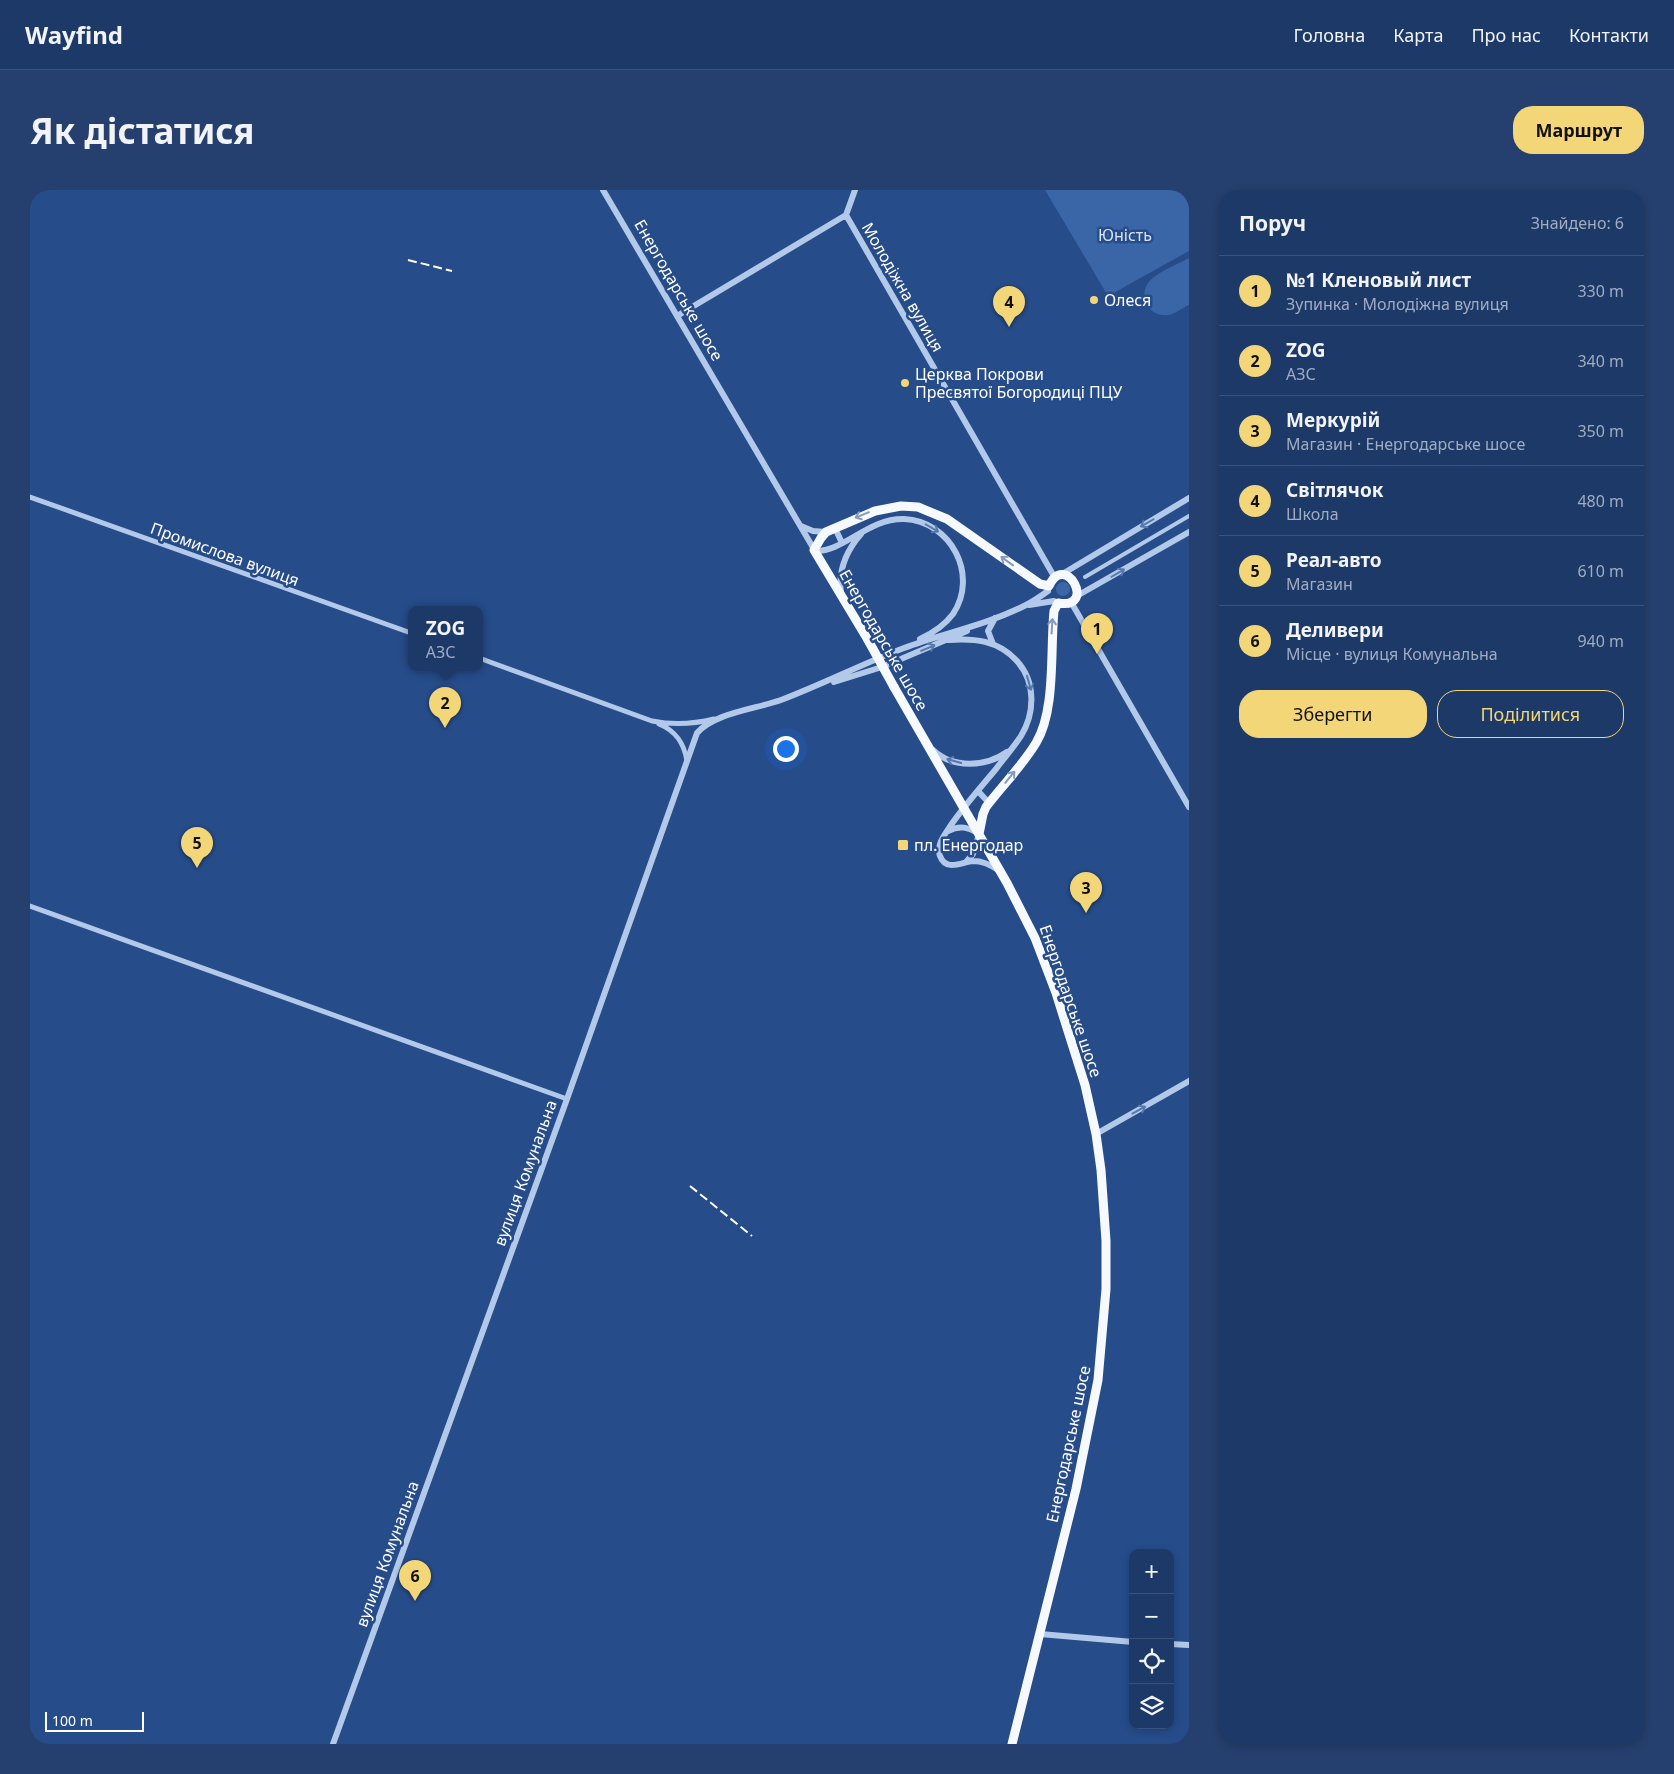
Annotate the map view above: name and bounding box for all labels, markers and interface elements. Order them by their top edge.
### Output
text: Wayfind [25,18,123,51]
text: Головна [1294,23,1365,47]
text: Карта [1393,23,1443,47]
text: Про нас [1471,23,1541,47]
text: Контакти [1569,23,1649,47]
button: Маршрут [1513,106,1644,154]
text: Як дістатися [30,107,255,154]
text: Поруч [1239,209,1306,237]
text: Знайдено: 6 [1531,212,1624,234]
street label: Енергодарське шосе [629,215,729,365]
street label: Молодіжна вулиця [857,218,949,356]
park label: Юність [1098,224,1152,246]
text: №1 Кленовый лист [1286,267,1471,293]
text: 1 [1250,280,1260,302]
text: 330 m [1577,280,1624,302]
pin: 4 [993,286,1025,327]
place label: Олеся [1104,289,1151,311]
text: Зупинка · Молодіжна вулиця [1286,293,1509,315]
marker: Олеся [1088,294,1100,306]
text: ZOG [1286,337,1326,363]
text: 2 [1250,350,1260,372]
text: 340 m [1577,350,1624,372]
place label: Церква Покрови Пресвятої Богородиці ПЦУ [915,363,1123,403]
text: АЗС [1286,363,1316,385]
marker: Церква Покрови Пресвятої Богородиці ПЦУ [899,377,911,389]
text: Меркурій [1286,407,1380,433]
text: 3 [1250,420,1260,442]
text: 350 m [1577,420,1624,442]
text: Магазин · Енергодарське шосе [1286,433,1525,455]
text: Світлячок [1286,477,1383,503]
text: 4 [1250,490,1260,512]
text: 480 m [1577,490,1624,512]
text: Школа [1286,503,1339,525]
one-way arrow [855,511,870,521]
street label: Промислова вулиця [148,517,302,591]
one-way arrow [1140,518,1154,528]
one-way arrow [924,523,939,533]
text: Реал-авто [1286,547,1382,573]
one-way arrow [1001,556,1014,567]
text: 5 [1250,560,1260,582]
text: 610 m [1577,560,1624,582]
street label: Енергодарське шосе [834,565,934,715]
one-way arrow [1110,567,1124,577]
text: Магазин [1286,573,1353,595]
popup [408,606,483,671]
pin: 1 [1081,613,1113,654]
text: ZOG [426,615,465,641]
text: Деливери [1286,617,1384,643]
one-way arrow [1048,618,1057,634]
text: 6 [1250,630,1260,652]
text: 940 m [1577,630,1624,652]
text: АЗС [426,641,455,663]
one-way arrow [920,643,935,652]
text: Місце · вулиця Комунальна [1286,643,1498,665]
one-way arrow [1024,675,1034,691]
pin: 2 [429,687,461,728]
button: Зберегти [1239,690,1427,738]
button: Поділитися [1437,690,1624,738]
your location [773,736,799,762]
one-way arrow [946,755,962,765]
one-way arrow [1004,771,1015,784]
pin: 5 [181,827,213,868]
place label: пл. Енергодар [914,834,1023,856]
marker: пл. Енергодар [896,838,910,852]
pin: 3 [1070,872,1102,913]
street label: Енергодарське шосе [1035,922,1107,1080]
street label: вулиця Комунальна [488,1097,562,1249]
one-way arrow [1131,1105,1146,1115]
street label: Енергодарське шосе [1041,1363,1095,1524]
street label: вулиця Комунальна [350,1478,424,1630]
map controls [1129,1549,1174,1729]
button: + [1129,1549,1174,1594]
pin: 6 [399,1560,431,1601]
button: − [1129,1594,1174,1639]
button: locate [1129,1639,1174,1684]
button: layers [1129,1684,1174,1729]
scale bar [45,1709,144,1732]
text: 100 m [52,1711,93,1730]

